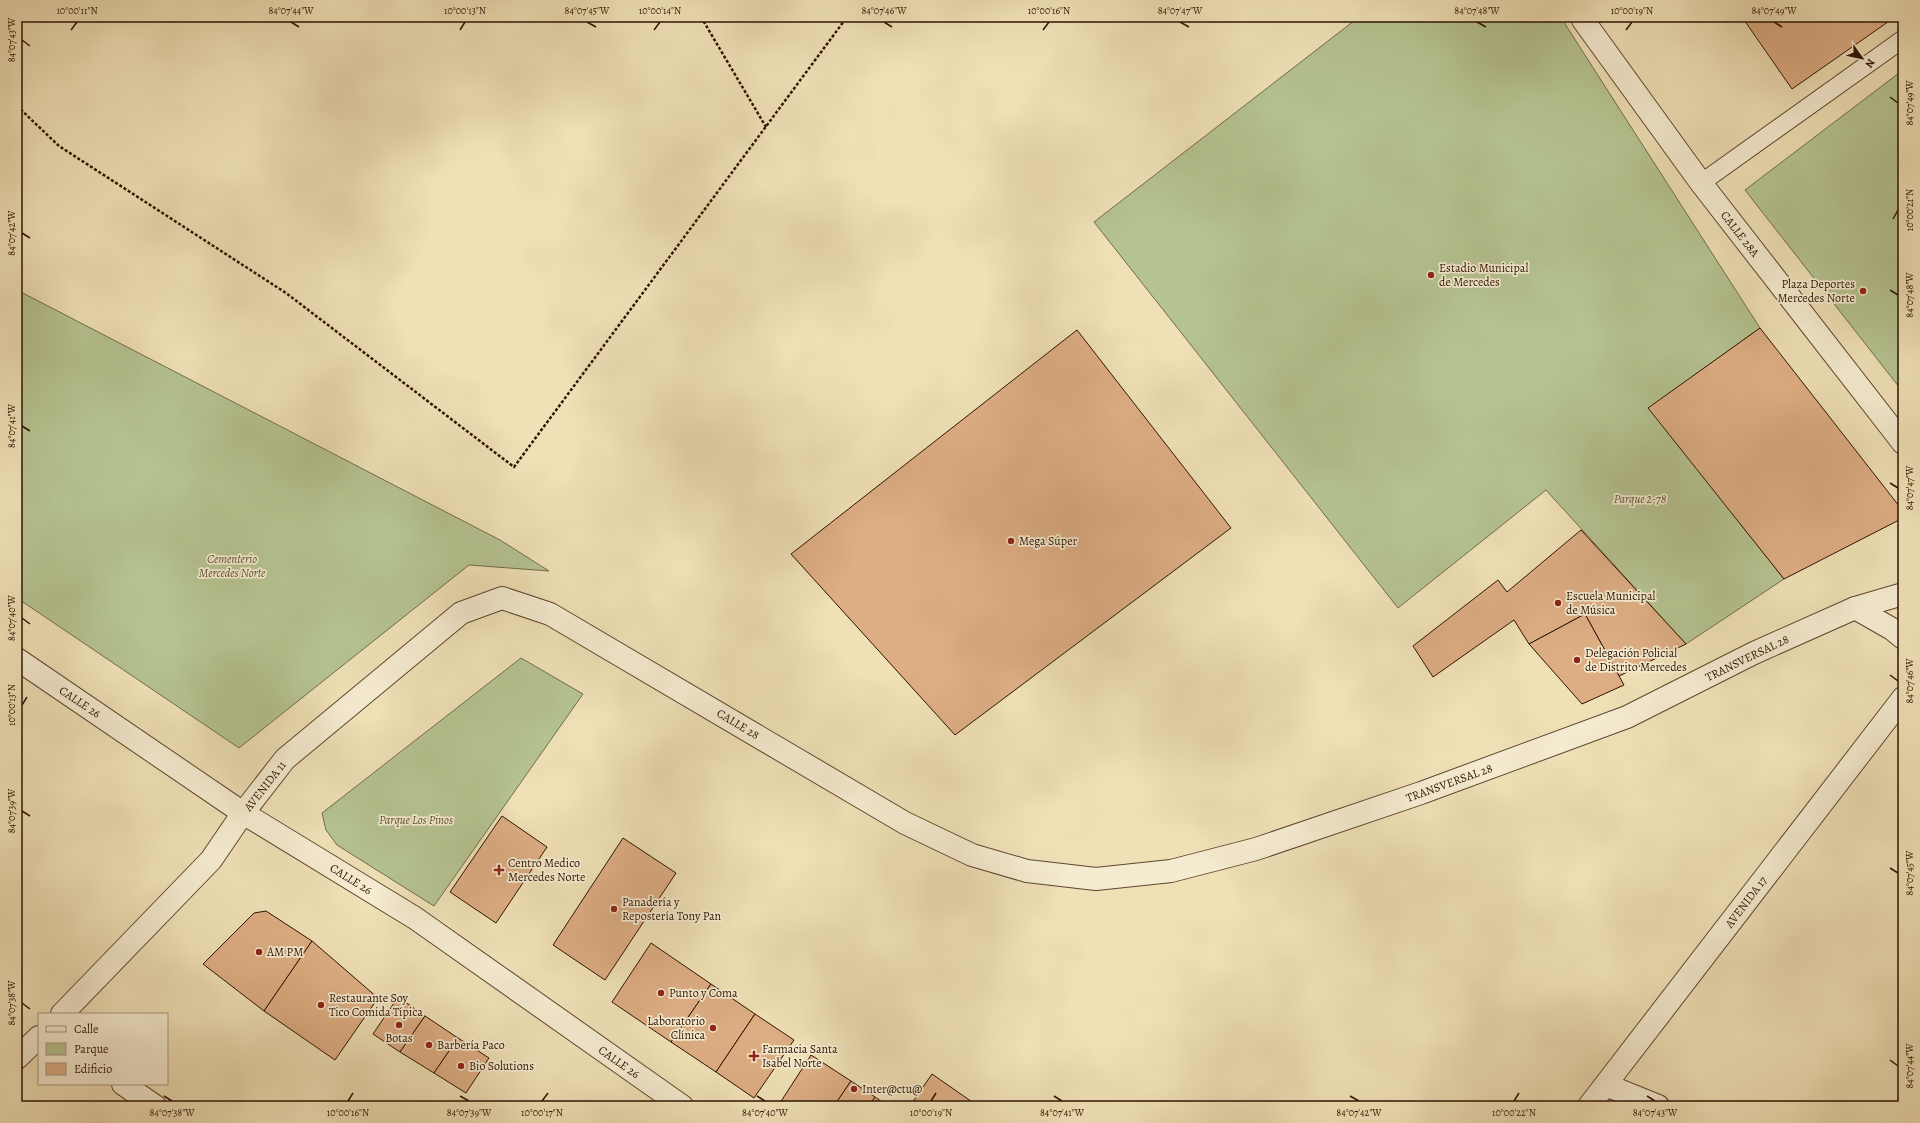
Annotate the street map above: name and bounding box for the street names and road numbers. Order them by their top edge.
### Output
street label: CALLE 28A [1717,208,1764,261]
street label: TRANSVERSAL 28 [1703,631,1792,685]
street label: CALLE 26 [56,682,104,722]
street label: CALLE 28 [714,705,762,743]
street label: AVENIDA 11 [240,758,290,815]
street label: TRANSVERSAL 28 [1404,760,1495,806]
street label: CALLE 26 [327,860,376,898]
street label: AVENIDA 17 [1721,872,1771,932]
street label: CALLE 26 [595,1042,643,1082]

